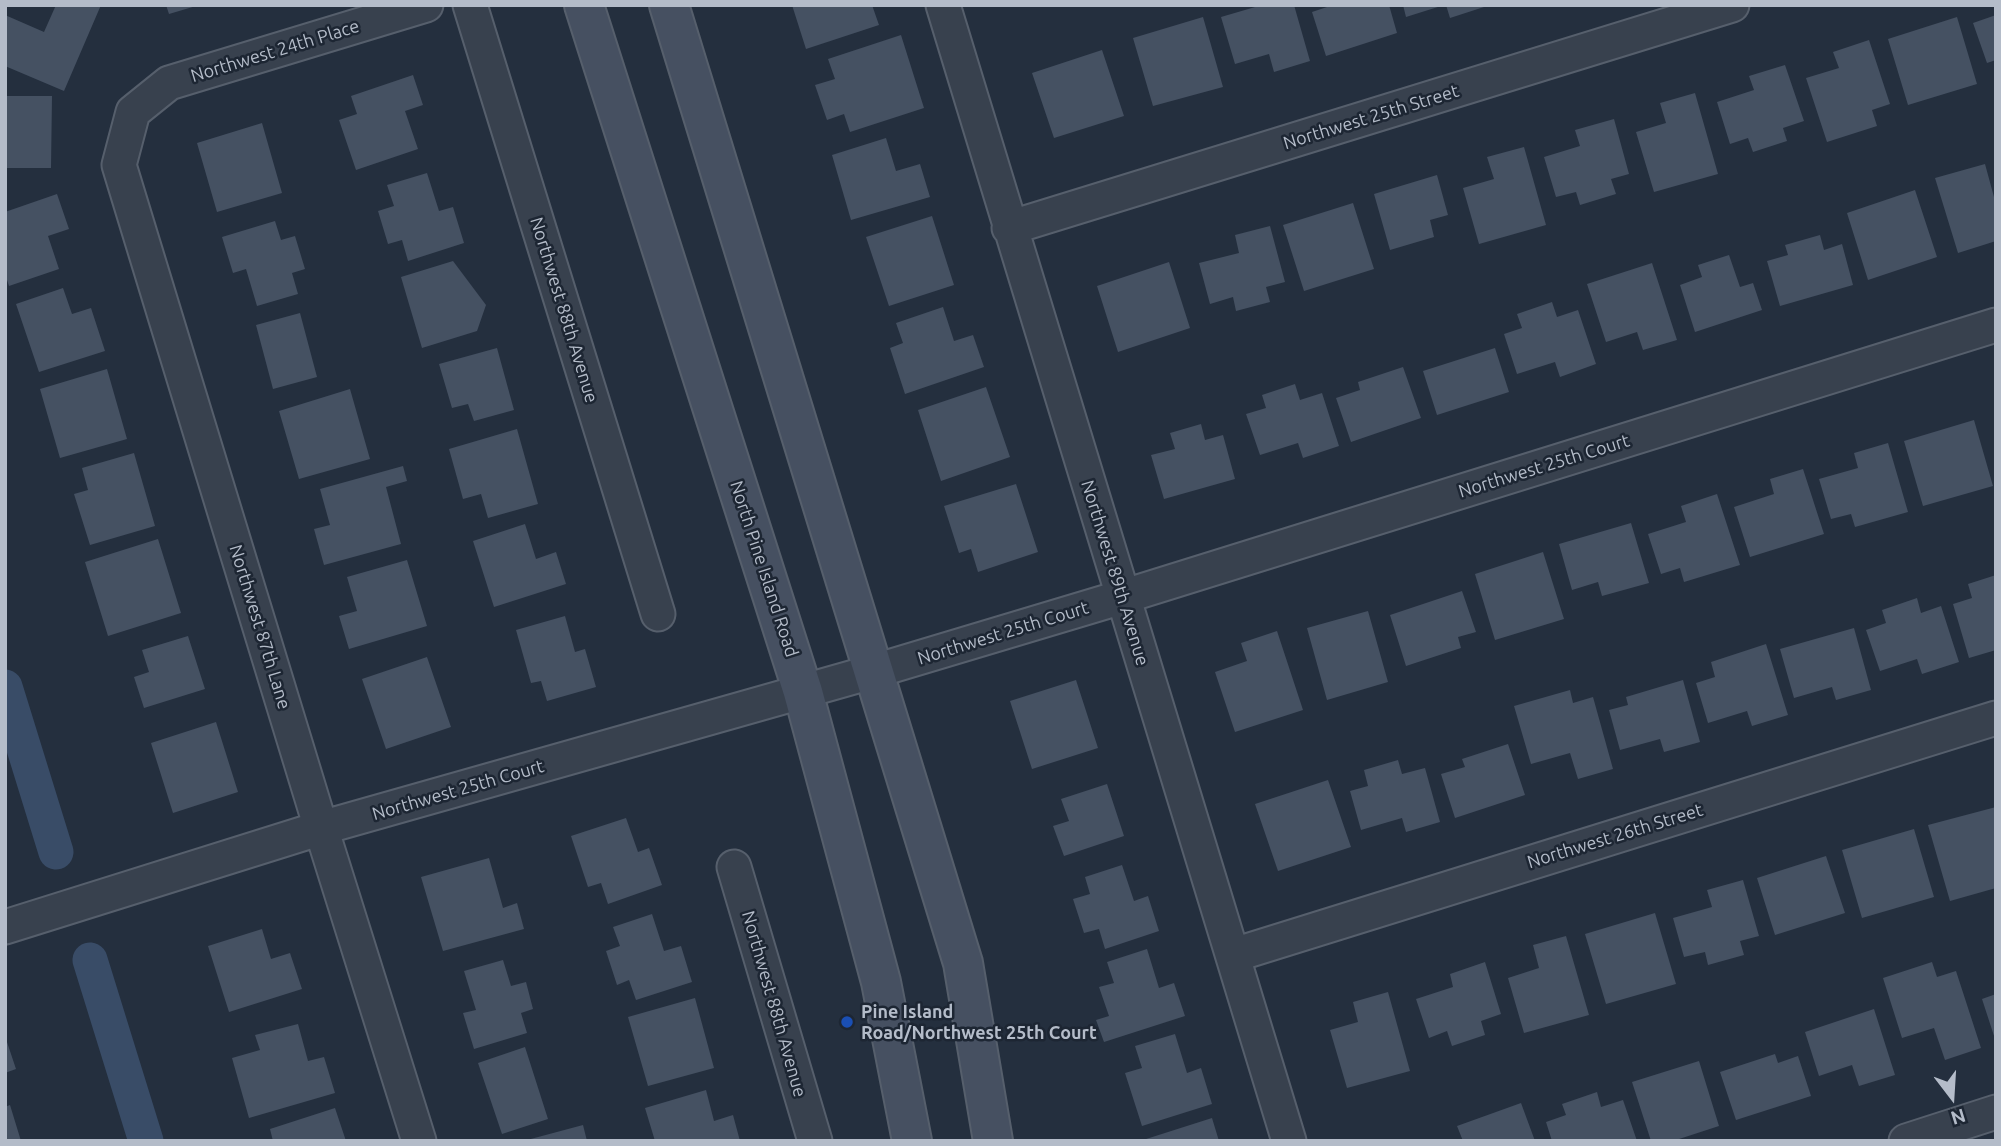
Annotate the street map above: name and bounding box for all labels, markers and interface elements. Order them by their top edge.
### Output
street label: Northwest 24th Place [188,15,362,87]
street label: Northwest 25th Street [1281,80,1461,154]
street label: Northwest 88th Avenue [525,215,603,405]
street label: Northwest 25th Court [1456,430,1632,502]
street label: North Pine Island Road [725,478,803,660]
street label: Northwest 89th Avenue [1076,478,1154,668]
street label: Northwest 87th Lane [225,542,295,712]
street label: Northwest 25th Court [915,597,1091,669]
street label: Northwest 25th Court [370,755,546,825]
street label: Northwest 26th Street [1525,799,1705,873]
street label: Northwest 88th Avenue [737,908,811,1100]
place label: Pine Island Road/Northwest 25th Court [861,1001,1097,1044]
marker: Pine Island Road/Northwest 25th Court [839,1014,855,1030]
north arrow [1917,1062,1987,1132]
text: N [1948,1104,1968,1130]

